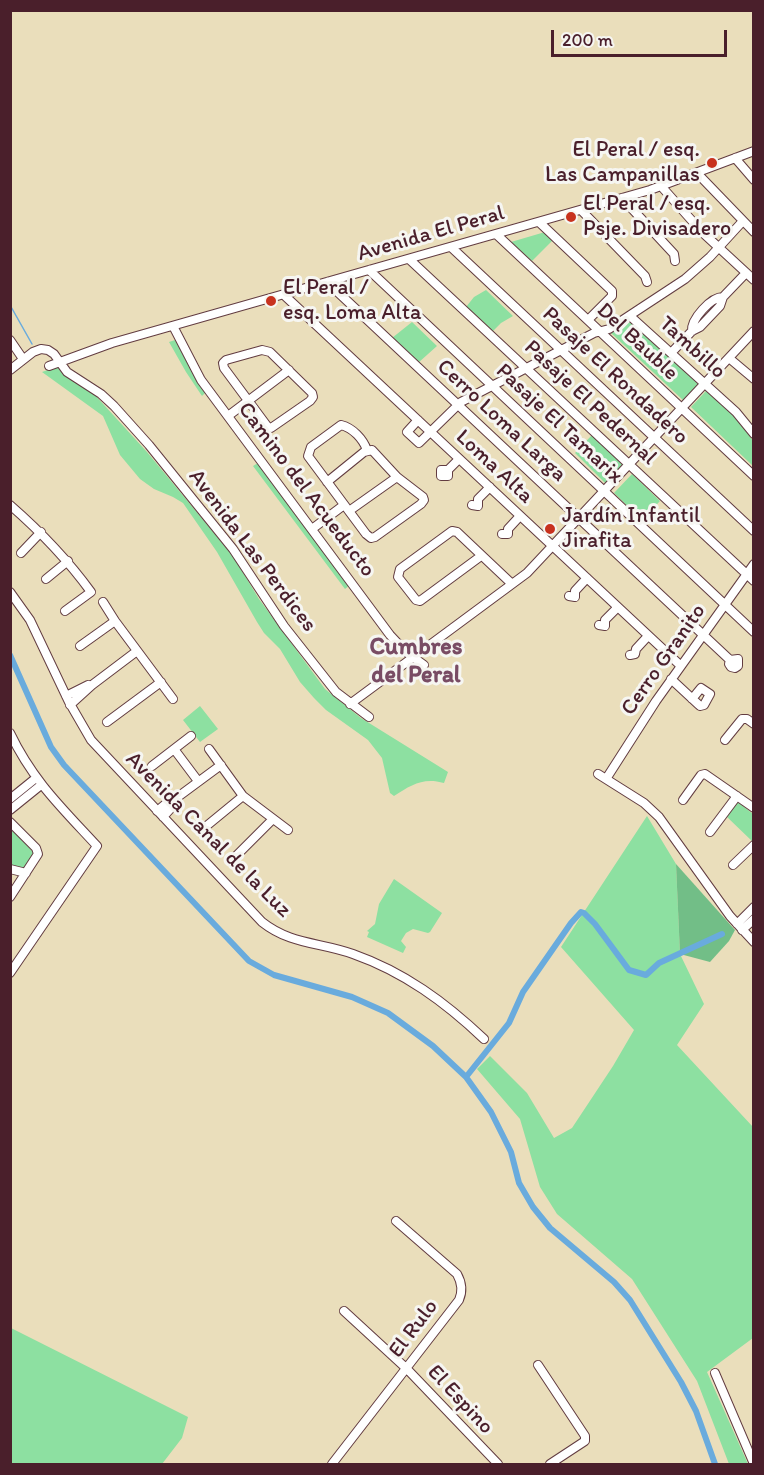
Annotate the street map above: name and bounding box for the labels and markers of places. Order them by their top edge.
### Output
place label: El Peral / esq. Las Campanillas [545,137,700,188]
marker: El Peral / esq. Las Campanillas [705,156,719,170]
place label: El Peral / esq. Psje. Divisadero [583,191,731,242]
marker: El Peral / esq. Psje. Divisadero [564,210,578,224]
place label: El Peral / esq. Loma Alta [283,275,422,326]
marker: El Peral / esq. Loma Alta [264,294,278,308]
place label: Jardín Infantil Jirafita [562,503,700,554]
marker: Jardín Infantil Jirafita [543,522,557,536]

